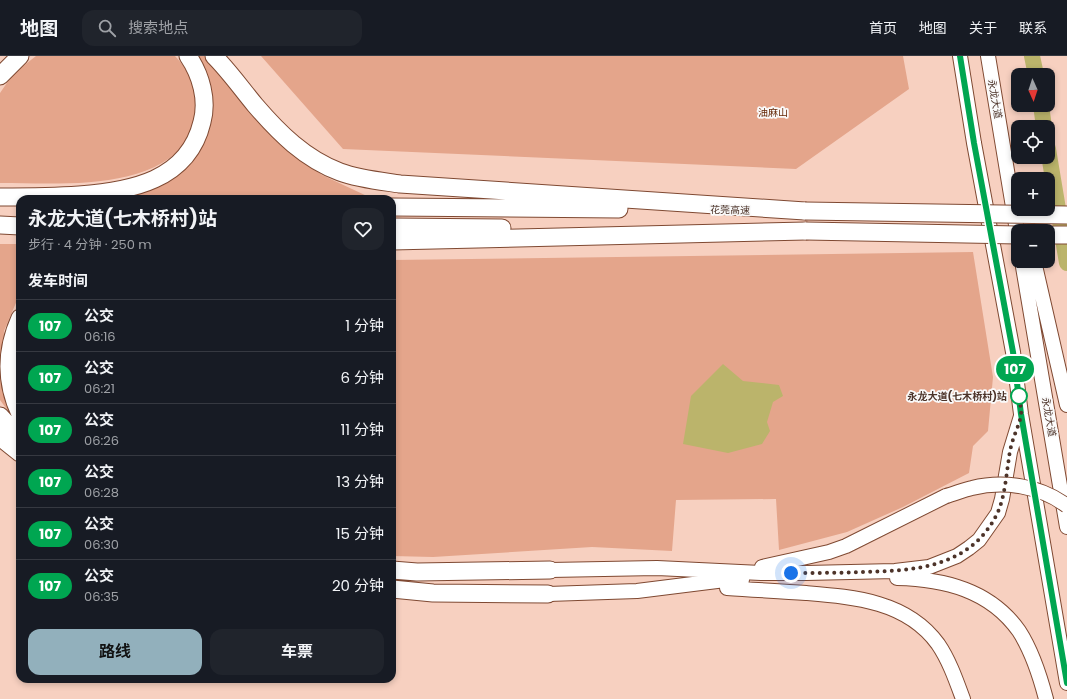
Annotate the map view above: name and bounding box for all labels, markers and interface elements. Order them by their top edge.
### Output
search box [82,10,362,46]
text: 地图 [20,15,58,42]
icon: search [96,17,118,39]
text: 搜索地点 [128,17,188,38]
text: 首页 [869,18,897,38]
text: 地图 [919,18,947,38]
text: 关于 [969,18,997,38]
text: 联系 [1019,18,1047,38]
north arrow [1011,68,1055,112]
map controls [1011,68,1055,268]
street label: 永龙大道 [984,78,1006,120]
park label: 油麻山 [758,105,788,120]
button: locate [1011,120,1055,164]
button: + [1011,172,1055,216]
street label: 花莞高速 [710,202,750,218]
text: 永龙大道(七木桥村)站 [28,205,217,232]
button: heart [342,208,384,250]
button: − [1011,224,1055,268]
text: 步行 · 4 分钟 · 250 m [28,235,152,254]
text: 发车时间 [28,270,88,291]
text: 公交 [84,305,114,326]
text: 1 分钟 [345,315,384,336]
text: 107 [39,316,61,336]
text: 06:16 [84,327,116,346]
line badge: 107 [992,356,1038,382]
text: 公交 [84,357,114,378]
text: 107 [1004,359,1026,379]
text: 6 分钟 [340,367,384,388]
text: 107 [39,368,61,388]
text: 06:21 [84,379,115,398]
marker: 永龙大道(七木桥村)站 [1010,387,1028,405]
place label: 永龙大道(七木桥村)站 [907,389,1007,404]
street label: 永龙大道 [1038,396,1060,438]
text: 公交 [84,409,114,430]
text: 11 分钟 [340,419,384,440]
text: 107 [39,420,61,440]
text: 06:26 [84,431,119,450]
text: 公交 [84,461,114,482]
text: 13 分钟 [336,471,384,492]
text: 107 [39,472,61,492]
text: 06:28 [84,483,119,502]
text: 公交 [84,513,114,534]
text: 15 分钟 [336,523,384,544]
text: 107 [39,524,61,544]
text: 06:30 [84,535,119,554]
your location [781,563,801,583]
text: 公交 [84,565,114,586]
text: 20 分钟 [332,575,384,596]
text: 107 [39,576,61,596]
text: 06:35 [84,587,119,606]
button: 路线 [28,629,202,675]
button: 车票 [210,629,384,675]

